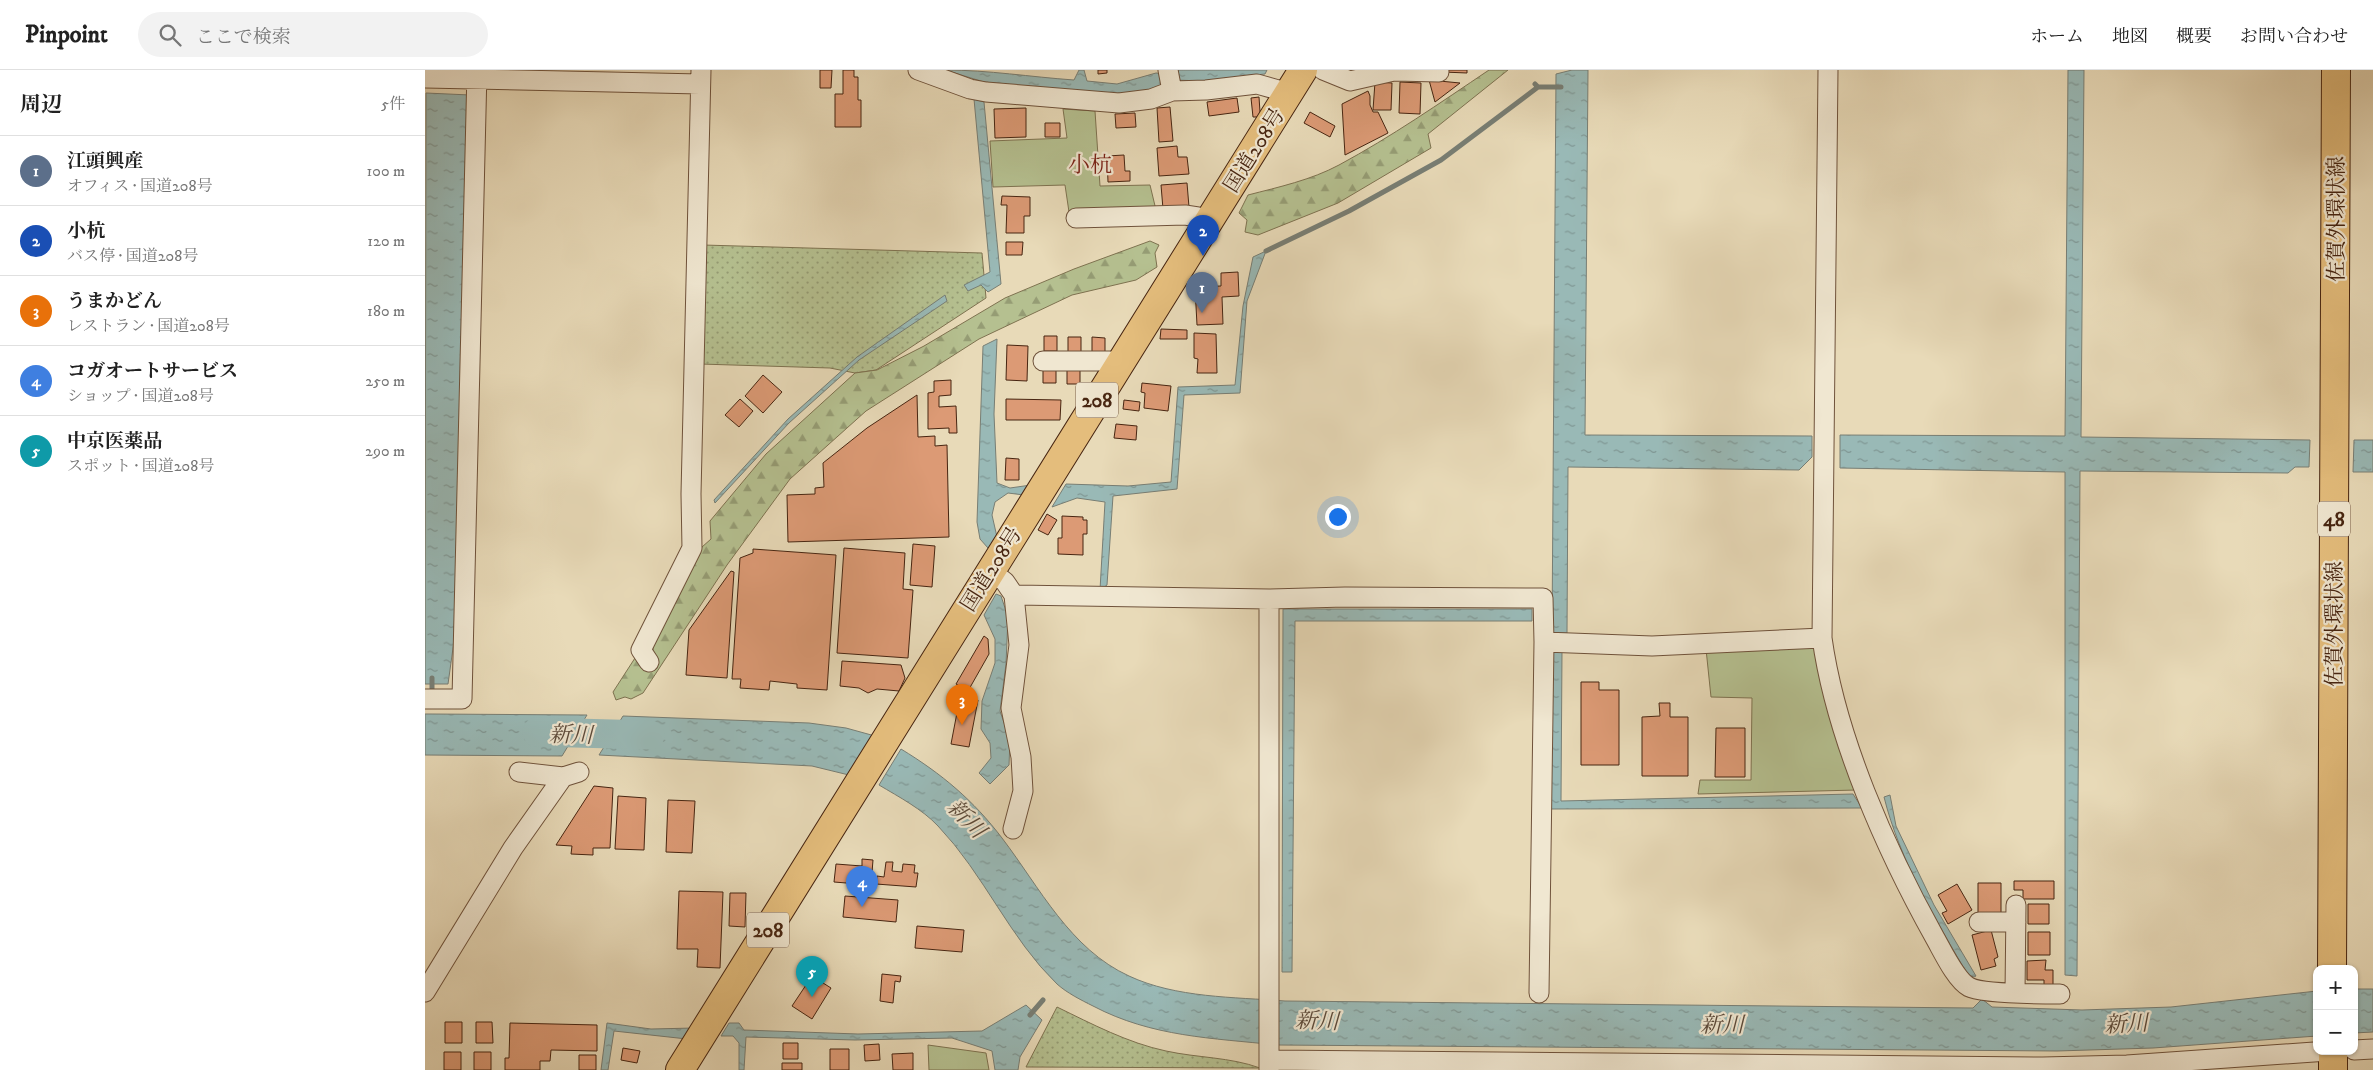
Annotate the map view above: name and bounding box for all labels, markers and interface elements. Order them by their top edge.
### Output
search box [138,12,488,57]
text: Pinpoint [25,20,108,50]
icon: search [156,21,184,49]
text: ここで検索 [196,26,291,49]
text: ホーム [2030,26,2084,48]
text: 地図 [2112,26,2148,48]
text: 概要 [2176,26,2212,48]
text: お問い合わせ [2240,26,2348,48]
text: 周辺 [20,92,62,118]
text: 5件 [381,94,405,114]
street label: 国道208号 [1219,103,1291,198]
text: 江頭興産 [67,150,143,173]
district label: 小杭 [1068,152,1112,179]
street label: 佐賀外環状線 [2324,156,2350,282]
text: 1 [33,161,39,181]
text: 100 m [367,161,405,181]
text: オフィス · 国道208号 [67,176,212,196]
pin: 2 [1187,215,1219,256]
text: 小杭 [67,220,105,243]
text: 2 [32,231,40,251]
text: 120 m [367,231,405,251]
text: バス停 · 国道208号 [67,246,198,266]
pin: 1 [1186,272,1218,313]
text: うまかどん [67,290,162,313]
text: 3 [33,301,39,321]
text: 180 m [367,301,405,321]
text: レストラン · 国道208号 [67,316,230,336]
text: コガオートサービス [67,360,238,383]
text: 4 [31,371,41,391]
text: 250 m [365,371,405,391]
road number: 208 [1076,382,1118,418]
text: ショップ · 国道208号 [67,386,214,406]
text: 中京医薬品 [67,430,162,453]
text: 5 [32,441,40,461]
text: 290 m [365,441,405,461]
text: スポット · 国道208号 [67,456,214,476]
road number: 48 [2318,502,2350,536]
your location [1325,504,1351,530]
street label: 国道208号 [956,522,1028,617]
street label: 佐賀外環状線 [2322,561,2348,687]
pin: 3 [946,684,978,725]
water label: 新川 [549,722,595,749]
water label: 新川 [941,794,992,846]
pin: 4 [846,866,878,907]
road number: 208 [747,912,789,948]
pin: 5 [796,956,828,997]
map controls [2313,965,2358,1055]
button: + [2313,965,2358,1010]
water label: 新川 [1294,1007,1341,1036]
water label: 新川 [2103,1010,2151,1039]
button: − [2313,1010,2358,1055]
water label: 新川 [1700,1012,1746,1039]

